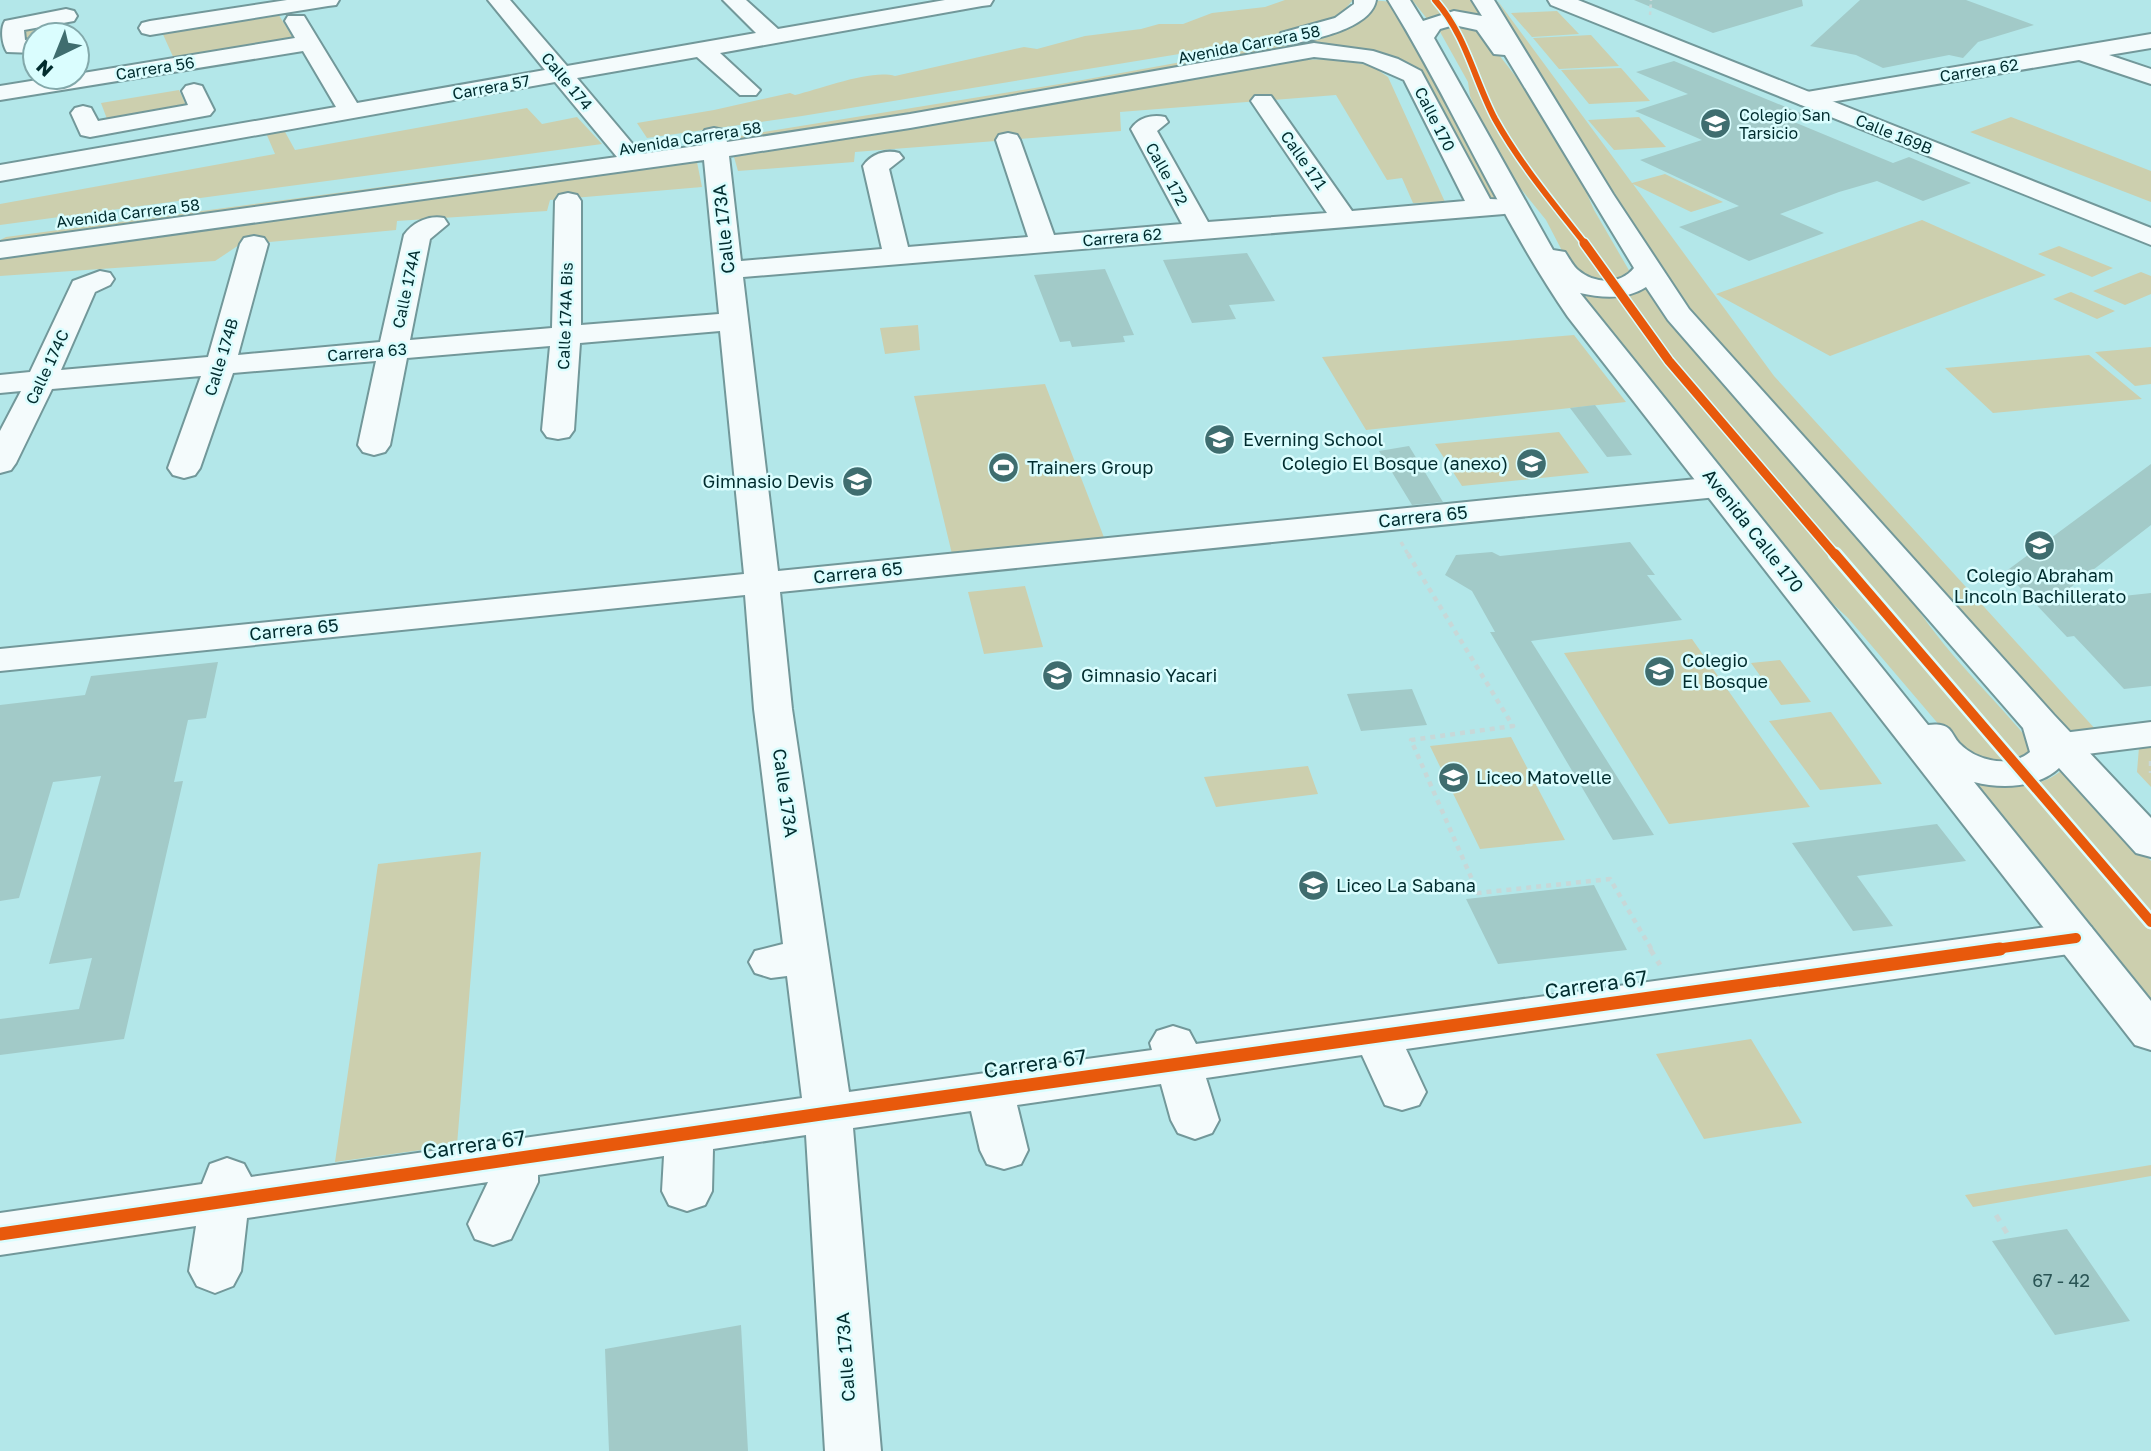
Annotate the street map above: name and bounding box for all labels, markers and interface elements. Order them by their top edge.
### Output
street label: Avenida Carrera 58 [1176,20,1322,68]
north arrow [21,21,91,91]
street label: Calle 174 [537,48,597,114]
street label: Carrera 56 [114,52,196,84]
street label: Carrera 62 [1938,54,2020,86]
text: N [31,55,57,82]
street label: Carrera 57 [451,70,531,104]
street label: Calle 170 [1410,84,1460,154]
place label: Colegio San Tarsicio [1739,105,1831,143]
school or university icon: Colegio San Tarsicio [1699,107,1733,141]
street label: Calle 169B [1853,110,1935,158]
street label: Avenida Carrera 58 [617,117,763,159]
street label: Calle 171 [1277,127,1332,193]
street label: Calle 172 [1142,139,1192,209]
street label: Calle 173A [707,183,739,275]
street label: Avenida Carrera 58 [55,194,201,232]
street label: Carrera 62 [1081,224,1163,250]
street label: Calle 174A [388,248,424,330]
street label: Calle 174A Bis [553,262,577,370]
street label: Calle 174B [200,316,242,398]
street label: Calle 174C [21,326,73,408]
street label: Carrera 63 [326,339,408,365]
school or university icon: Everning School [1203,423,1237,457]
place label: Everning School [1243,428,1384,450]
school or university icon: Colegio El Bosque (anexo) [1514,447,1548,481]
sports icon: Trainers Group [987,451,1021,485]
place label: Colegio El Bosque (anexo) [1282,452,1508,474]
place label: Trainers Group [1027,456,1153,478]
street label: Avenida Calle 170 [1699,464,1809,597]
school or university icon: Gimnasio Devis [840,465,874,499]
place label: Gimnasio Devis [703,470,834,492]
street label: Carrera 65 [1377,500,1469,532]
school or university icon: Colegio Abraham Lincoln Bachillerato [2023,529,2057,563]
street label: Carrera 65 [812,556,904,588]
place label: Colegio Abraham Lincoln Bachillerato [1954,564,2126,607]
street label: Carrera 65 [248,613,340,645]
place label: Colegio El Bosque [1682,649,1768,692]
school or university icon: Colegio El Bosque [1642,654,1676,688]
school or university icon: Gimnasio Yacari [1041,659,1075,693]
place label: Gimnasio Yacari [1081,664,1217,686]
street label: Calle 173A [769,747,803,839]
school or university icon: Liceo Matovelle [1436,761,1470,795]
place label: Liceo Matovelle [1476,766,1612,788]
school or university icon: Liceo La Sabana [1296,869,1330,903]
place label: Liceo La Sabana [1336,874,1476,896]
street label: Carrera 67 [1543,964,1649,1004]
street label: Carrera 67 [982,1043,1088,1083]
street label: Carrera 67 [421,1124,527,1164]
house number: 67 - 42 [2032,1269,2090,1291]
street label: Calle 173A [831,1312,859,1403]

